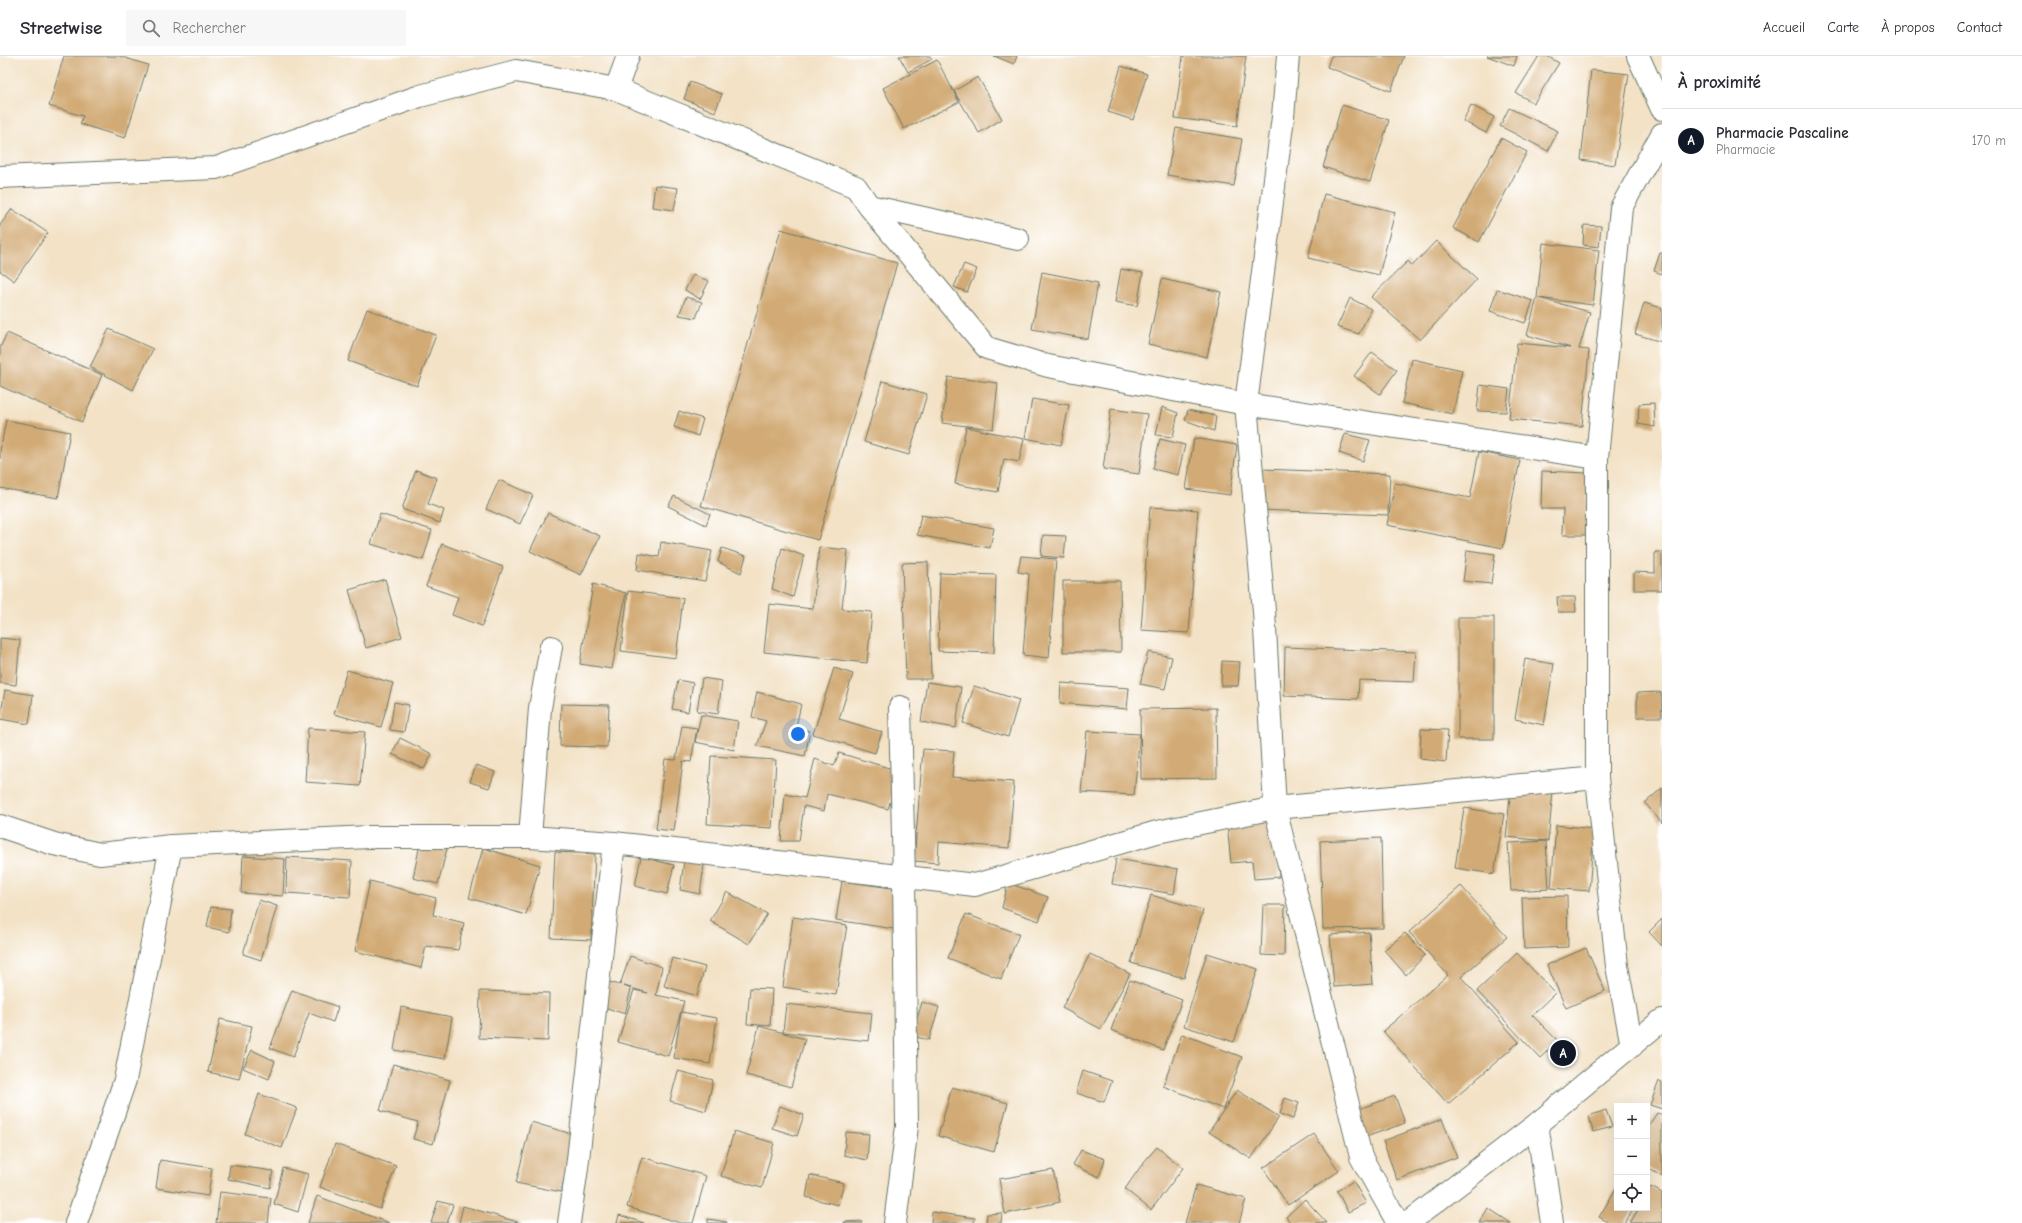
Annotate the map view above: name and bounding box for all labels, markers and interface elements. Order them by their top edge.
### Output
search box [126,10,406,46]
text: Streetwise [20,17,102,39]
icon: search [140,17,162,39]
text: Rechercher [172,19,246,37]
text: Accueil [1763,19,1805,36]
text: Carte [1827,19,1859,36]
text: À propos [1881,19,1935,36]
text: Contact [1957,19,2002,36]
text: À proximité [1678,73,1761,92]
text: Pharmacie Pascaline [1716,124,1849,142]
text: A [1687,133,1695,148]
text: 170 m [1972,133,2006,148]
text: Pharmacie [1716,142,1775,157]
your location [788,724,808,744]
pin: A [1550,1038,1576,1068]
map controls [1614,1103,1650,1211]
button: + [1614,1103,1650,1139]
button: − [1614,1139,1650,1175]
button: locate [1614,1175,1650,1211]

